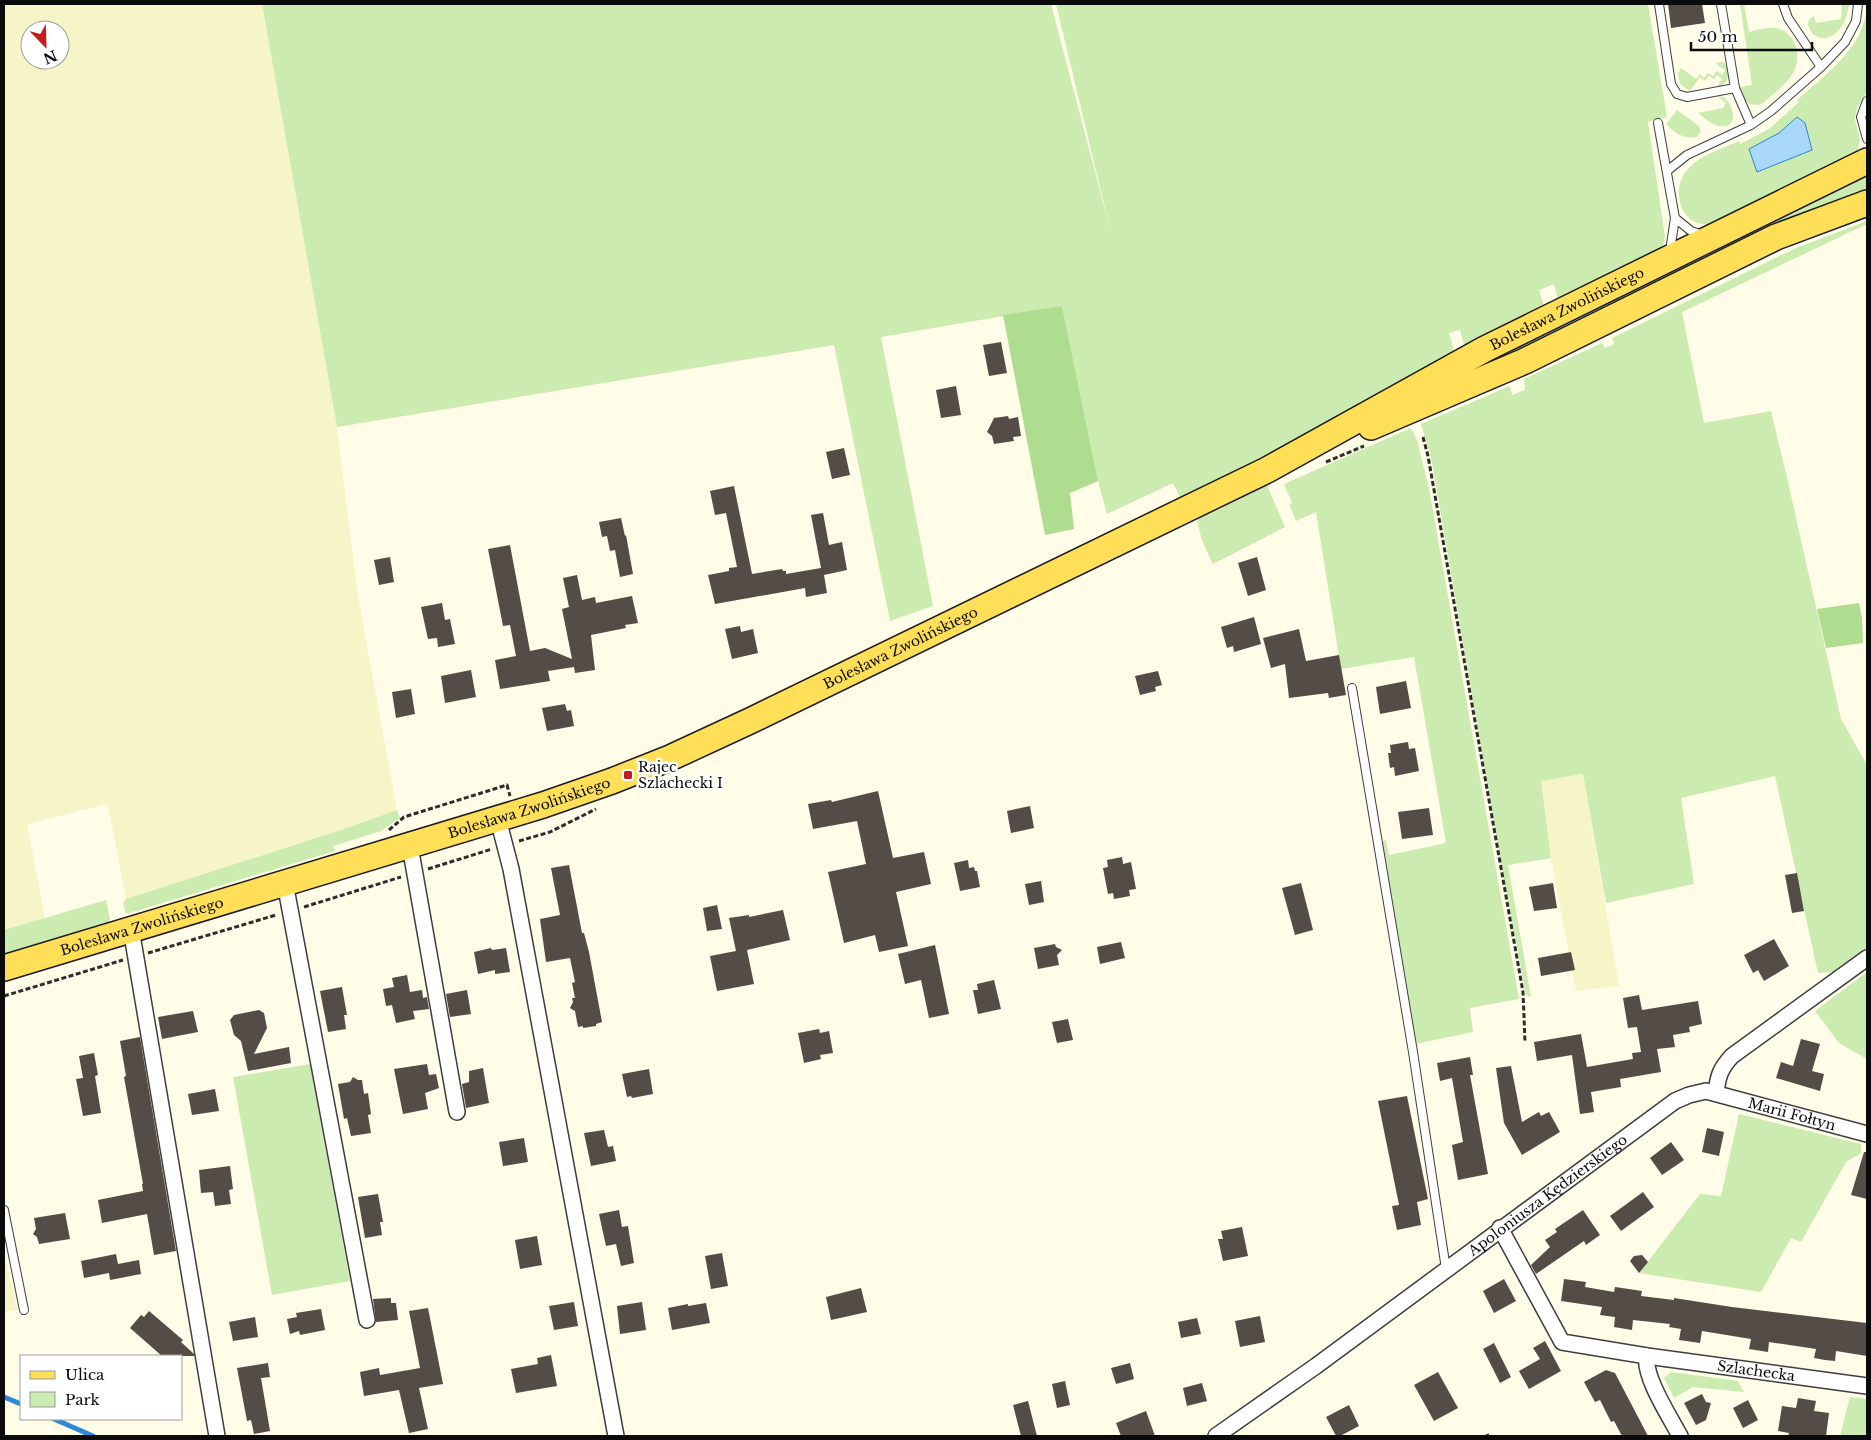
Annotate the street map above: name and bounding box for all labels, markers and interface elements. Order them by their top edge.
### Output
north arrow [20,20,70,70]
scale bar [1691,20,1812,52]
text: 50 m [1698,27,1738,46]
text: N [41,46,60,68]
street label: Bolesława Zwolińskiego [1487,263,1647,354]
street label: Bolesława Zwolińskiego [820,603,981,693]
place label: Rajec Szlachecki I [638,758,723,792]
marker: Rajec Szlachecki I [622,769,634,781]
street label: Bolesława Zwolińskiego [446,773,613,842]
street label: Bolesława Zwolińskiego [58,893,226,960]
street label: Marii Fołtyn [1746,1094,1838,1134]
street label: Apoloniusza Kędzierskiego [1464,1130,1631,1260]
legend [20,1355,182,1420]
street label: Szlachecka [1716,1357,1796,1385]
text: Ulica [65,1365,105,1384]
text: Park [65,1390,101,1409]

